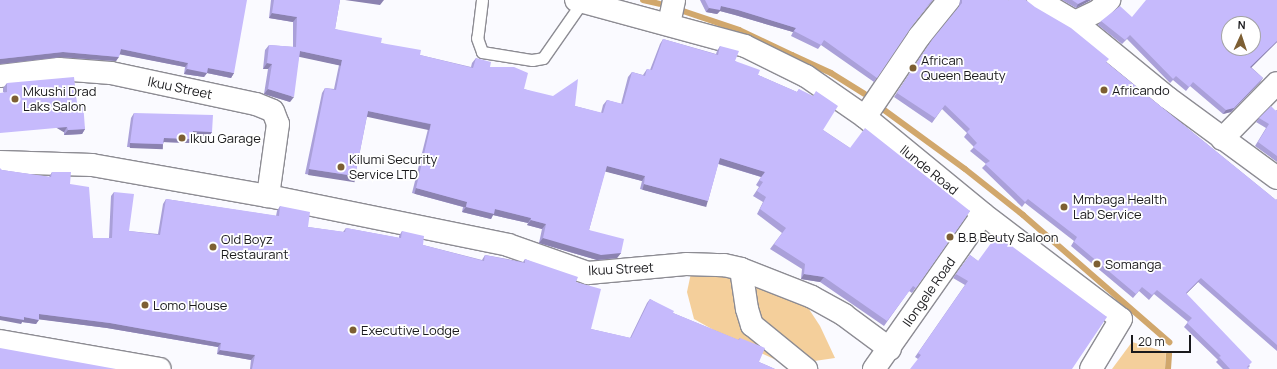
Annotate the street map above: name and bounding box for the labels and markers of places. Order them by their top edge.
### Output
place label: African Queen Beauty [921,53,1006,84]
marker: African Queen Beauty [908,63,918,73]
place label: Africando [1112,82,1170,98]
place label: Mkushi Drad Laks Salon [23,84,96,115]
marker: Africando [1099,85,1109,95]
marker: Mkushi Drad Laks Salon [10,94,20,104]
place label: Ikuu Garage [190,130,261,146]
marker: Ikuu Garage [177,133,187,143]
place label: Kilumi Security Service LTD [349,152,437,183]
marker: Kilumi Security Service LTD [336,162,346,172]
place label: Mmbaga Health Lab Service [1073,192,1167,223]
marker: Mmbaga Health Lab Service [1058,201,1070,213]
place label: B.B Beuty Saloon [958,229,1059,245]
place label: Old Boyz Restaurant [221,232,288,263]
marker: B.B Beuty Saloon [945,232,955,242]
marker: Old Boyz Restaurant [208,242,218,252]
place label: Somanga [1105,256,1162,272]
marker: Somanga [1092,259,1102,269]
place label: Lomo House [153,297,227,313]
marker: Lomo House [140,300,150,310]
place label: Executive Lodge [361,322,460,338]
marker: Executive Lodge [348,325,358,335]

